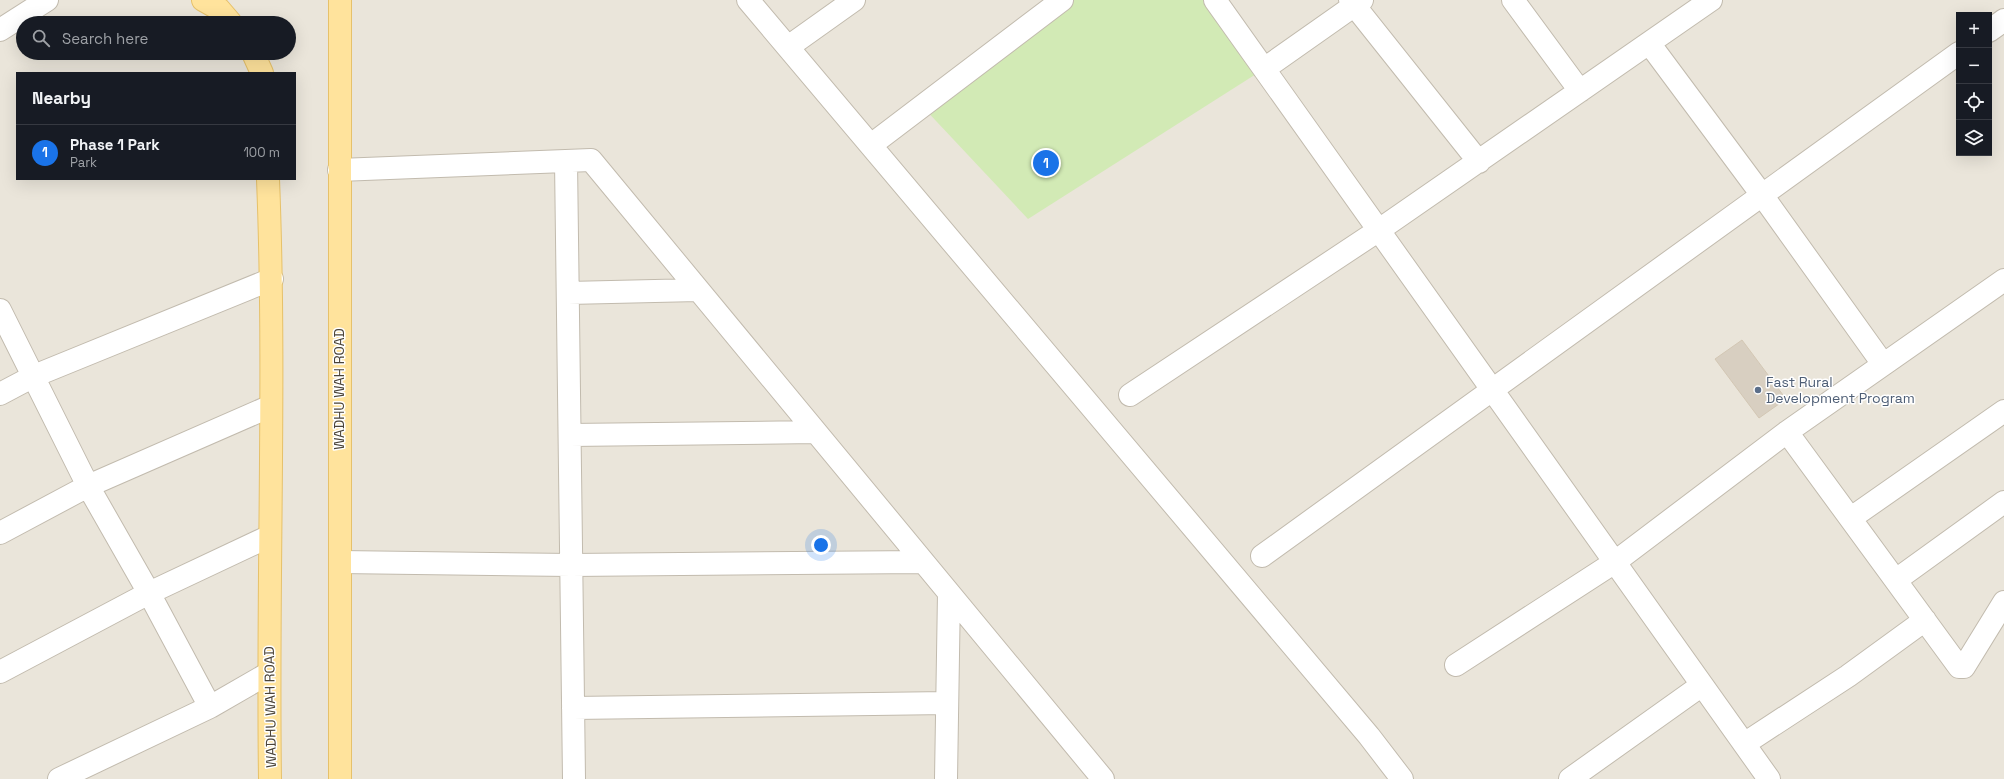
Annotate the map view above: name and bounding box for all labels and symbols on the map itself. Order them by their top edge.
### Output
pin: 1 [1033,148,1059,178]
street label: WADHU WAH ROAD [330,328,348,450]
place label: Fast Rural Development Program [1766,373,1915,407]
marker: Fast Rural Development Program [1753,385,1763,395]
your location [811,535,831,555]
street label: WADHU WAH ROAD [260,646,280,768]

